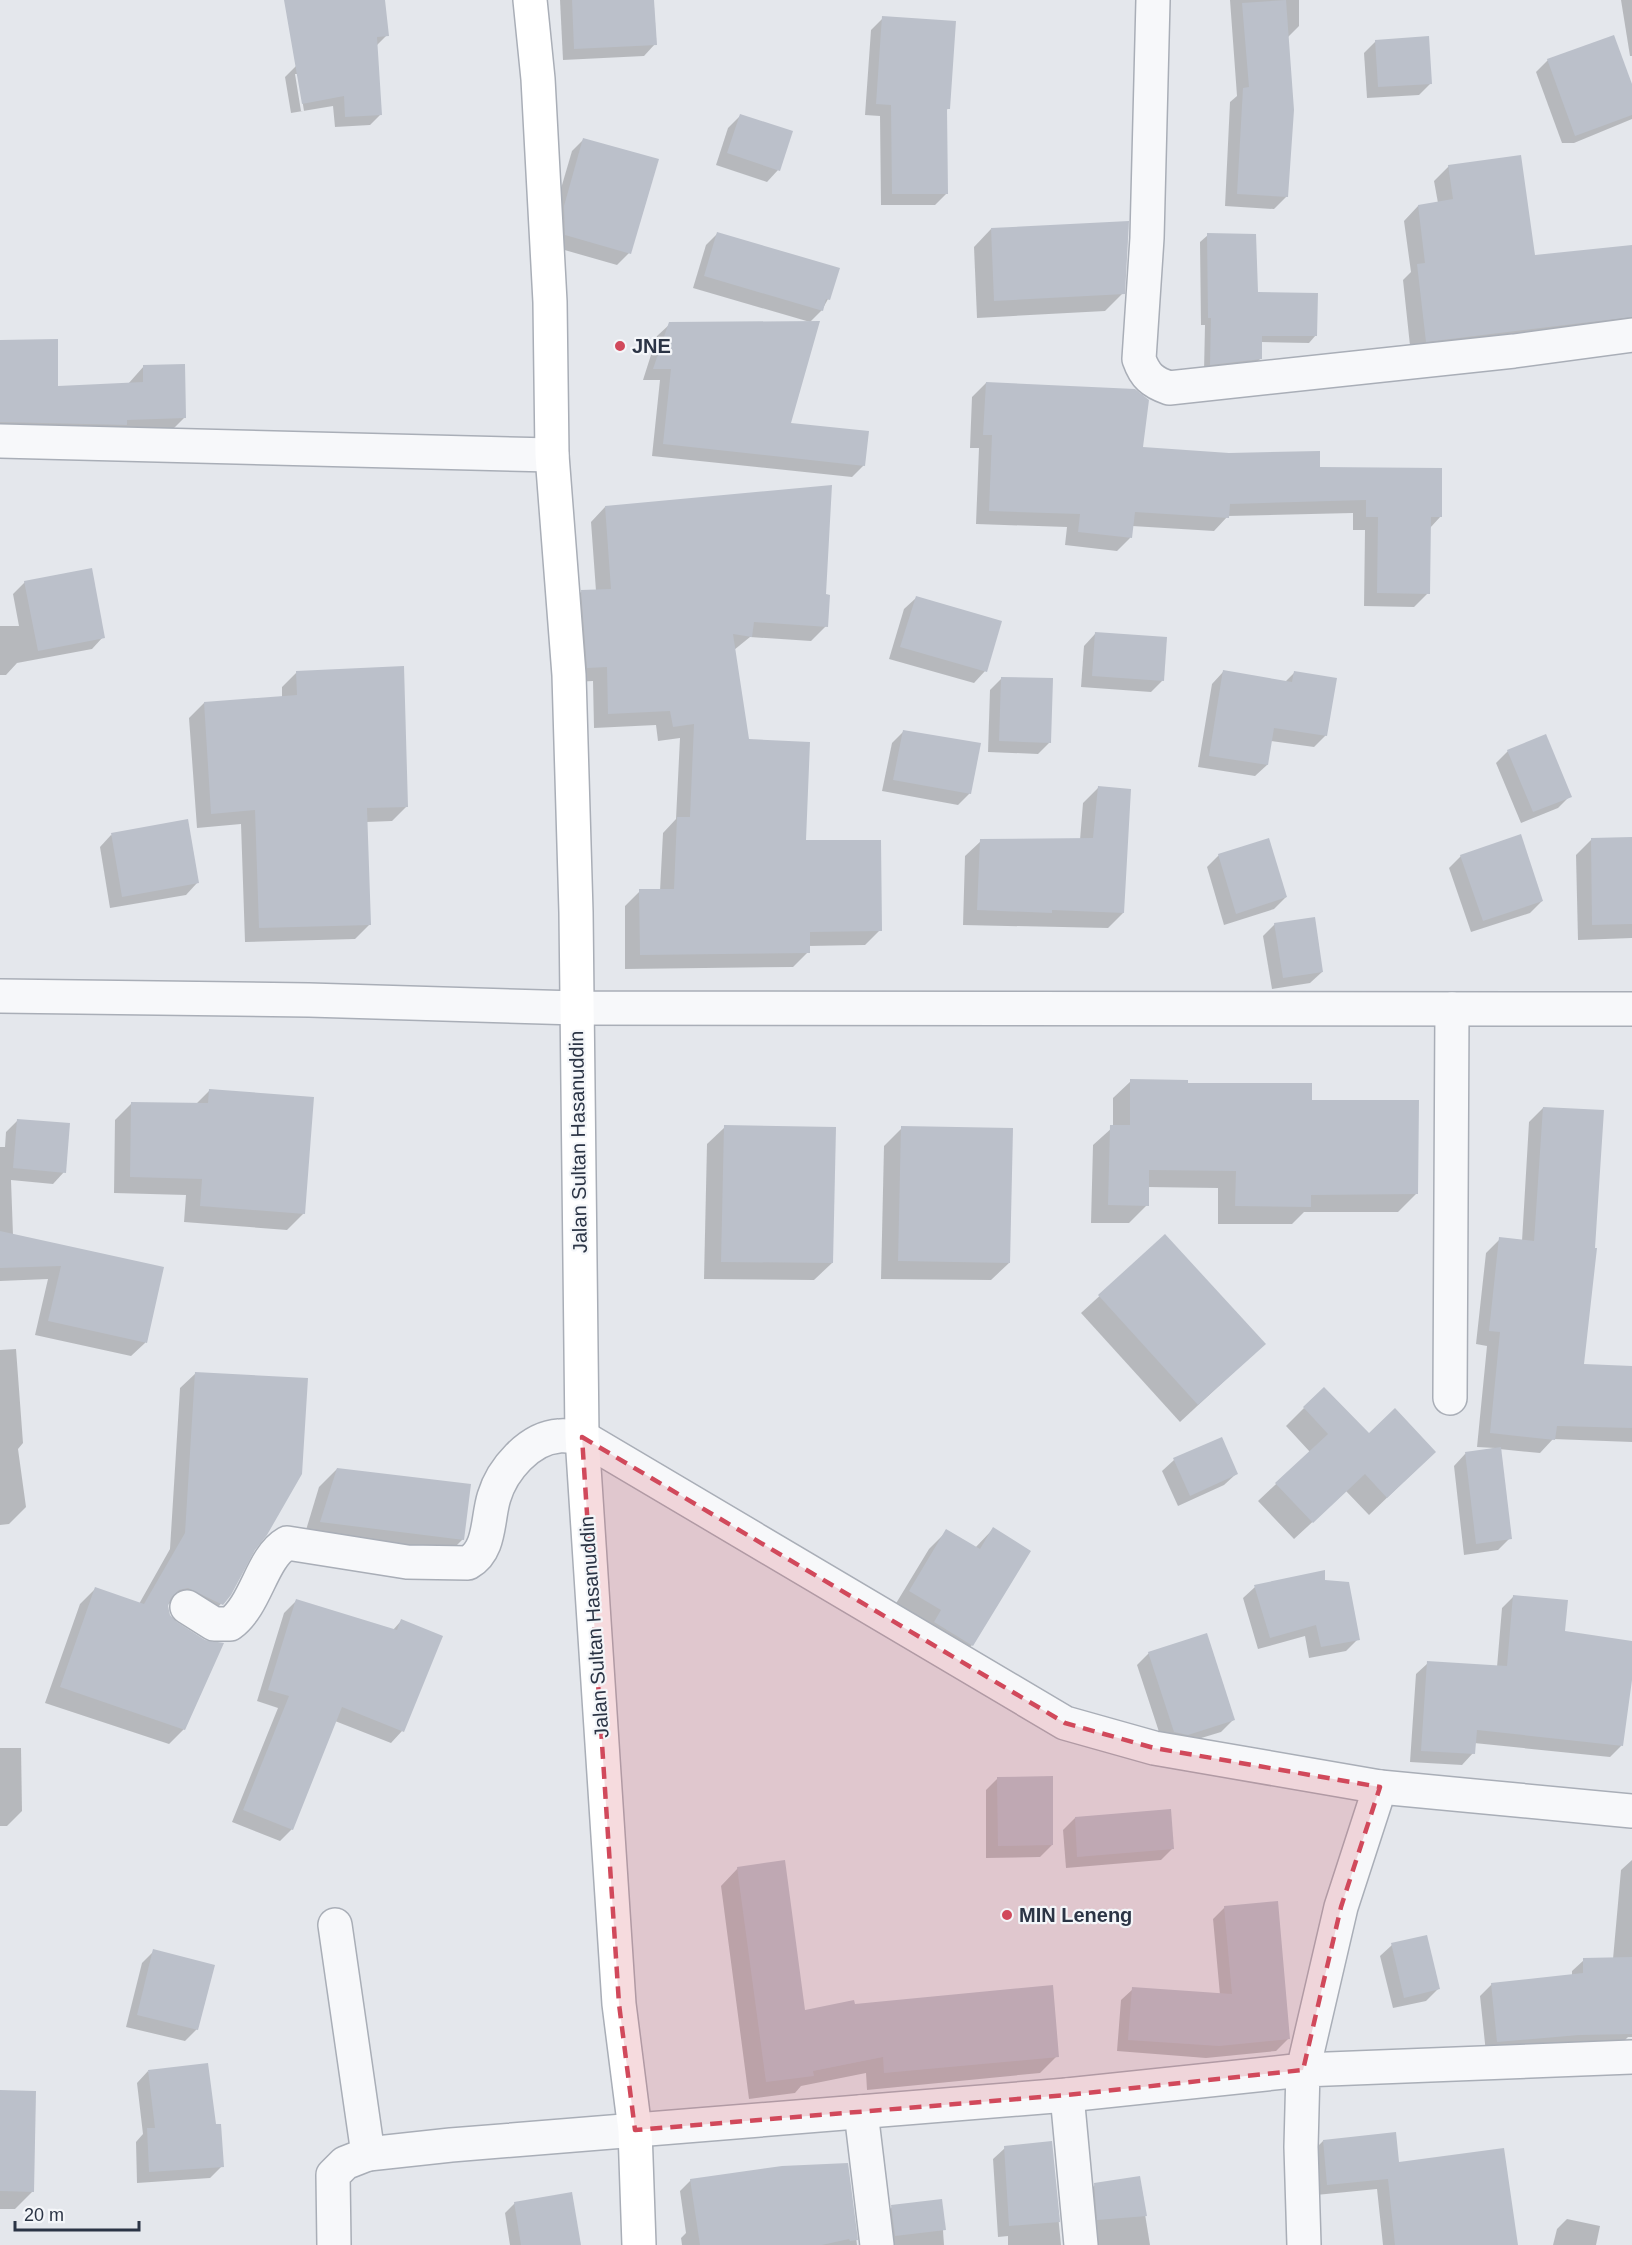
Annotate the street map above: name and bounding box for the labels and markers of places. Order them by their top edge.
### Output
place label: JNE [632,335,671,357]
marker: JNE [613,339,627,353]
place label: MIN Leneng [1019,1904,1132,1926]
marker: MIN Leneng [1000,1908,1014,1922]

